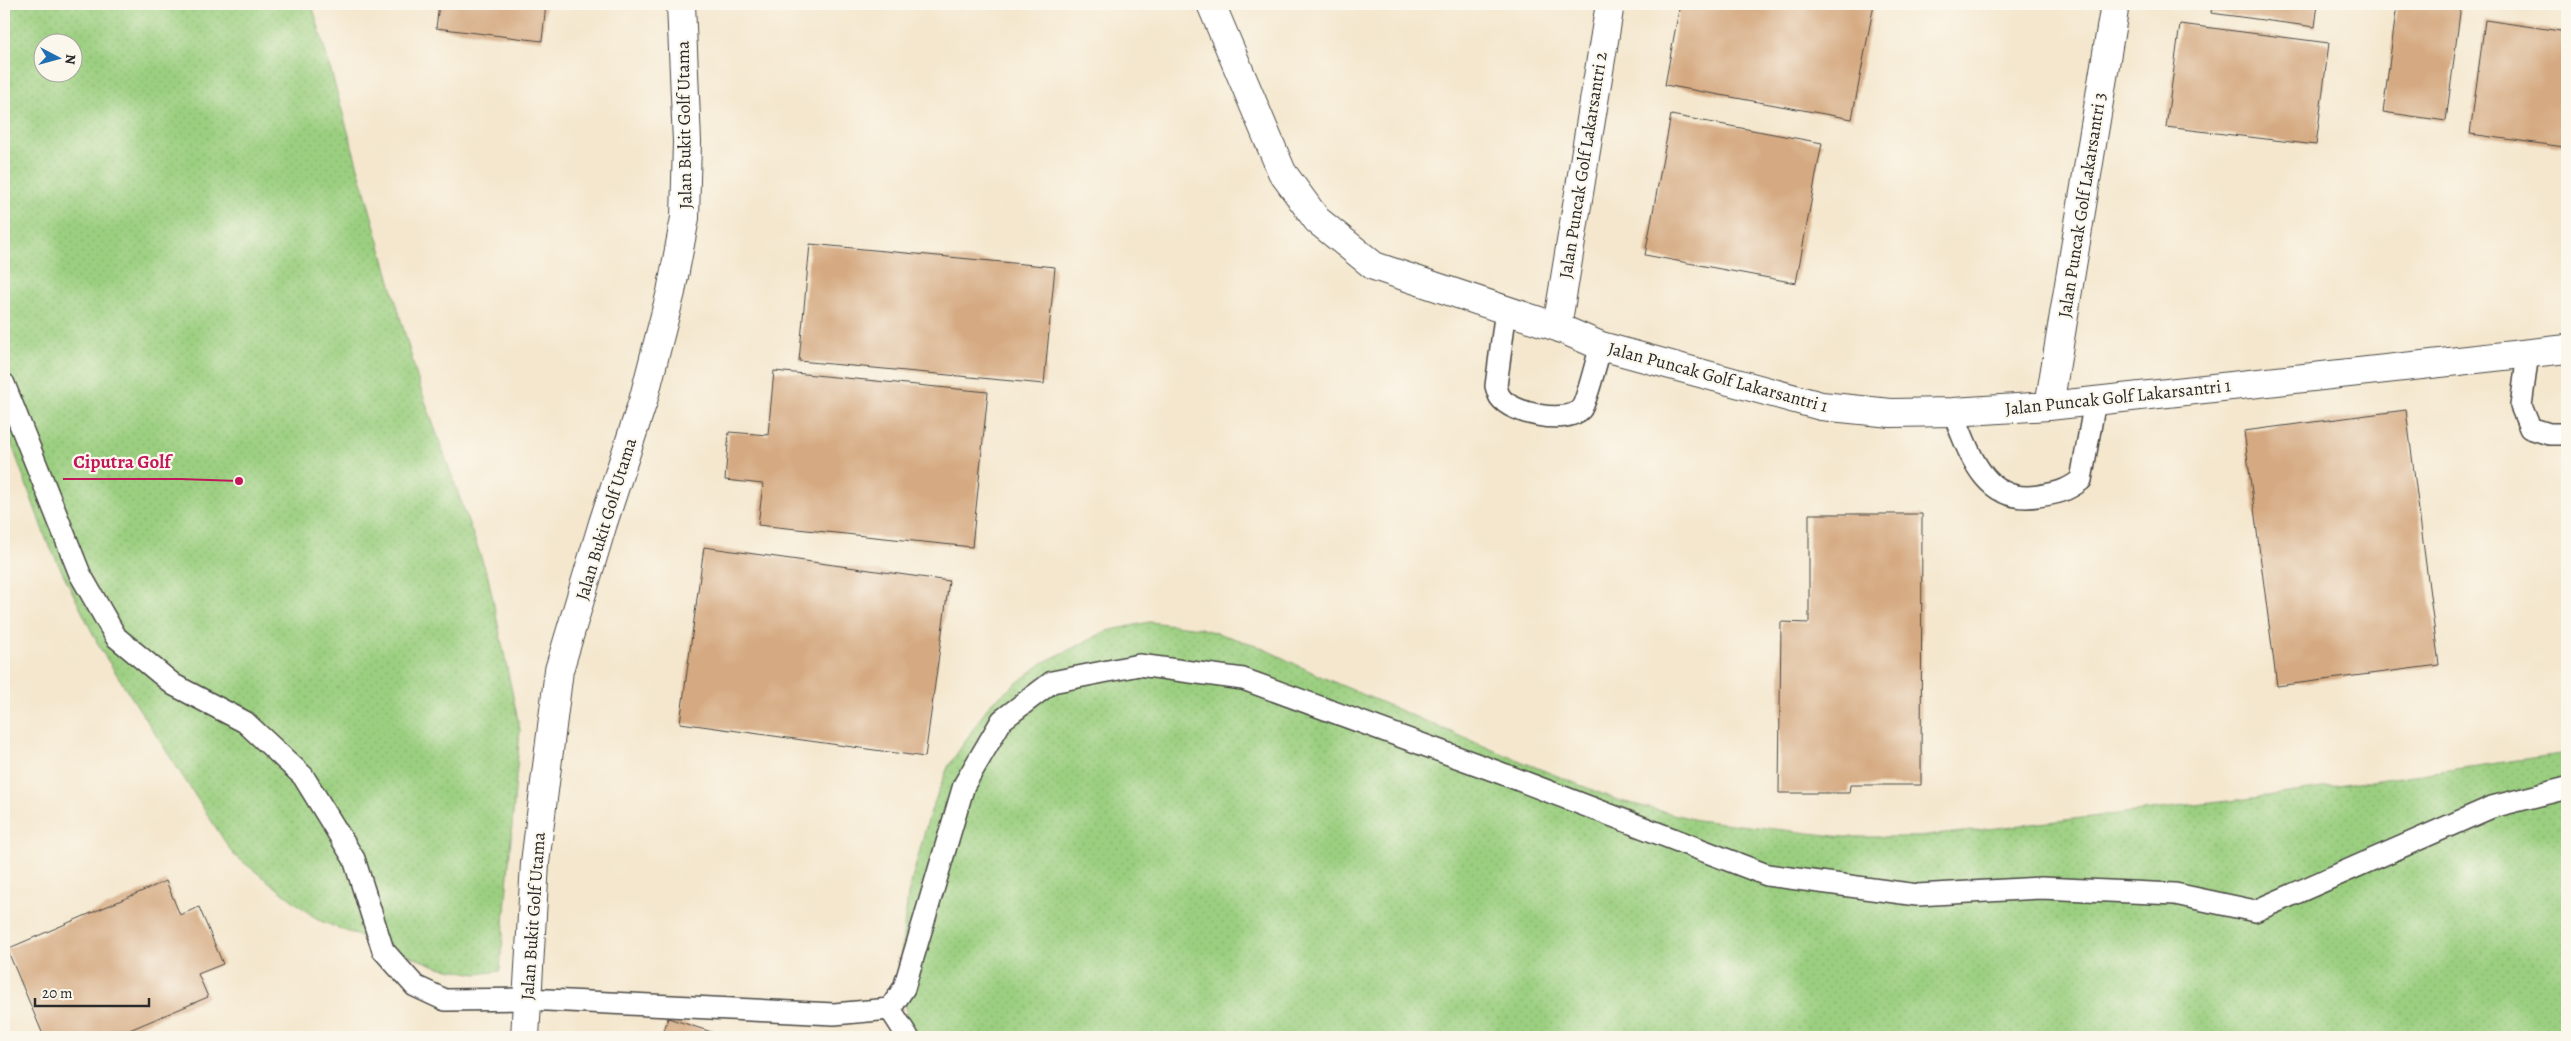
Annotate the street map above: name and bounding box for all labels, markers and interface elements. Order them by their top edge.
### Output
north arrow [32,32,82,82]
street label: Jalan Bukit Golf Utama [671,40,697,209]
street label: Jalan Puncak Golf Lakarsantri 2 [1553,49,1613,280]
text: N [60,53,80,65]
street label: Jalan Puncak Golf Lakarsantri 3 [2052,90,2112,320]
street label: Jalan Puncak Golf Lakarsantri 1 [1605,336,1831,418]
street label: Jalan Puncak Golf Lakarsantri 1 [2004,373,2232,421]
street label: Jalan Bukit Golf Utama [570,434,642,603]
callout: Ciputra Golf [63,445,180,479]
text: Ciputra Golf [73,449,173,475]
street label: Jalan Bukit Golf Utama [515,831,551,1001]
scale bar [35,976,149,1008]
text: 20 m [42,983,73,1003]

